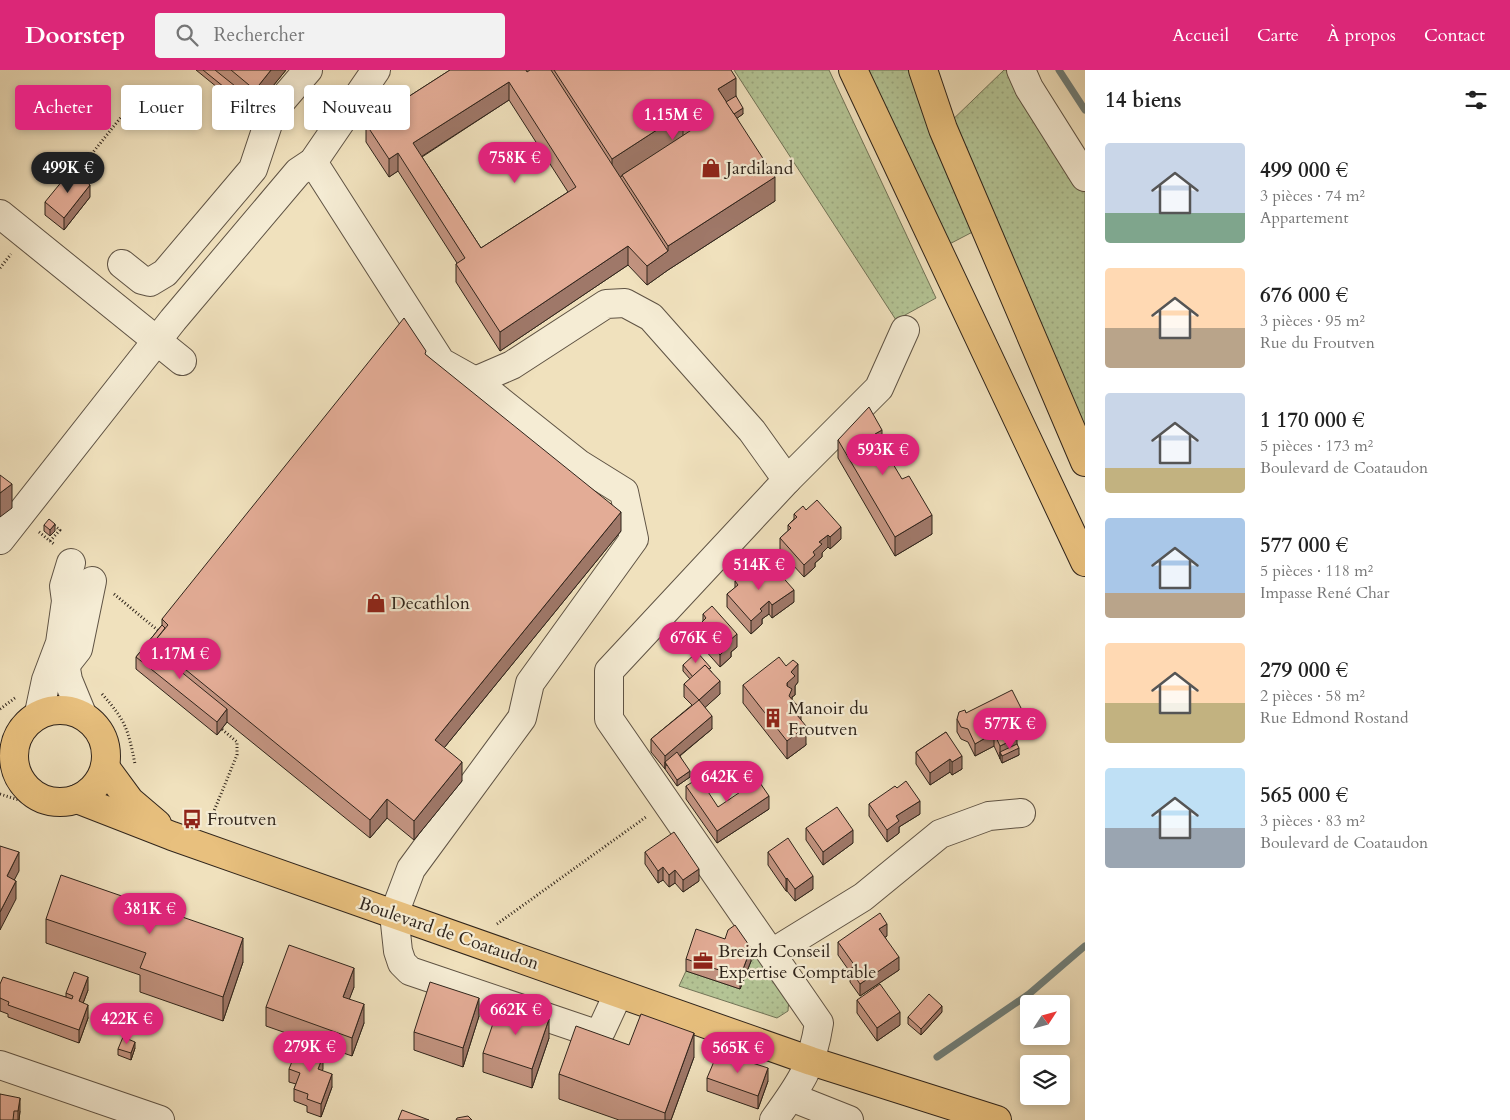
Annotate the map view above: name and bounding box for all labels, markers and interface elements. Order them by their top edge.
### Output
search box [155,13,505,58]
text: Doorstep [25,19,125,52]
icon: search [173,21,201,49]
text: Rechercher [213,22,305,48]
text: Accueil [1172,23,1229,48]
text: Carte [1257,23,1299,48]
text: À propos [1327,23,1396,48]
text: Contact [1424,23,1485,48]
chip: Acheter [15,85,111,130]
chip: Louer [121,85,202,130]
chip: Filtres [212,85,294,130]
chip: Nouveau [304,85,410,130]
text: 14 biens [1105,86,1181,115]
icon: filters [1462,86,1490,114]
pin: 1.15M € [627,98,719,141]
text: 1.15M € [644,104,702,126]
pin: 758K € [474,142,556,184]
text: 758K € [489,147,541,169]
pin: 499K € [27,152,109,194]
place label: Jardiland [723,156,794,181]
text: 499 000 € [1260,156,1348,185]
text: 499K € [42,157,94,179]
shop icon: Jardiland [700,157,722,179]
icon: home [1145,163,1205,223]
text: 3 pièces · 74 m² [1260,185,1365,207]
text: Appartement [1260,207,1348,229]
text: 676 000 € [1260,281,1348,310]
icon: home [1145,288,1205,348]
text: 3 pièces · 95 m² [1260,310,1365,332]
text: Rue du Froutven [1260,332,1375,354]
text: 1 170 000 € [1260,406,1365,435]
icon: home [1145,413,1205,473]
pin: 593K € [842,434,924,476]
text: 5 pièces · 173 m² [1260,435,1373,457]
text: 593K € [857,439,909,461]
text: Boulevard de Coataudon [1260,457,1428,479]
text: 577 000 € [1260,531,1348,560]
icon: home [1145,538,1205,598]
pin: 514K € [718,548,800,591]
text: 514K € [733,554,785,576]
text: 5 pièces · 118 m² [1260,560,1373,582]
text: Impasse René Char [1260,582,1389,604]
place label: Decathlon [391,591,471,616]
shop icon: Decathlon [365,592,387,614]
pin: 676K € [655,622,737,664]
text: 676K € [670,627,722,649]
pin: 1.17M € [134,638,226,680]
text: 1.17M € [151,643,209,665]
text: 279 000 € [1260,656,1348,685]
icon: home [1145,663,1205,723]
text: 2 pièces · 58 m² [1260,685,1365,707]
place label: Manoir du Froutven [788,696,869,742]
building icon: Manoir du Froutven [762,707,784,729]
text: Rue Edmond Rostand [1260,707,1409,729]
pin: 577K € [969,708,1051,750]
text: 577K € [984,713,1036,735]
pin: 642K € [686,760,768,803]
text: 642K € [701,766,753,788]
text: 565 000 € [1260,781,1348,810]
icon: home [1145,788,1205,848]
place label: Froutven [207,807,277,832]
bus stop icon: Froutven [181,808,203,830]
text: 3 pièces · 83 m² [1260,810,1365,832]
text: Boulevard de Coataudon [1260,832,1428,854]
street label: Boulevard de Coataudon [355,891,543,976]
pin: 381K € [109,892,191,935]
text: 381K € [124,898,176,920]
place label: Breizh Conseil Expertise Comptable [718,939,876,985]
office icon: Breizh Conseil Expertise Comptable [692,950,714,972]
pin: 662K € [475,994,557,1036]
north arrow [1020,995,1070,1045]
map controls [1020,995,1070,1105]
text: 662K € [490,999,542,1021]
pin: 422K € [86,1002,168,1045]
text: 422K € [101,1008,153,1030]
pin: 279K € [269,1030,351,1073]
pin: 565K € [697,1032,779,1074]
text: 279K € [284,1036,336,1058]
text: 565K € [712,1037,764,1059]
button: layers [1020,1055,1070,1105]

